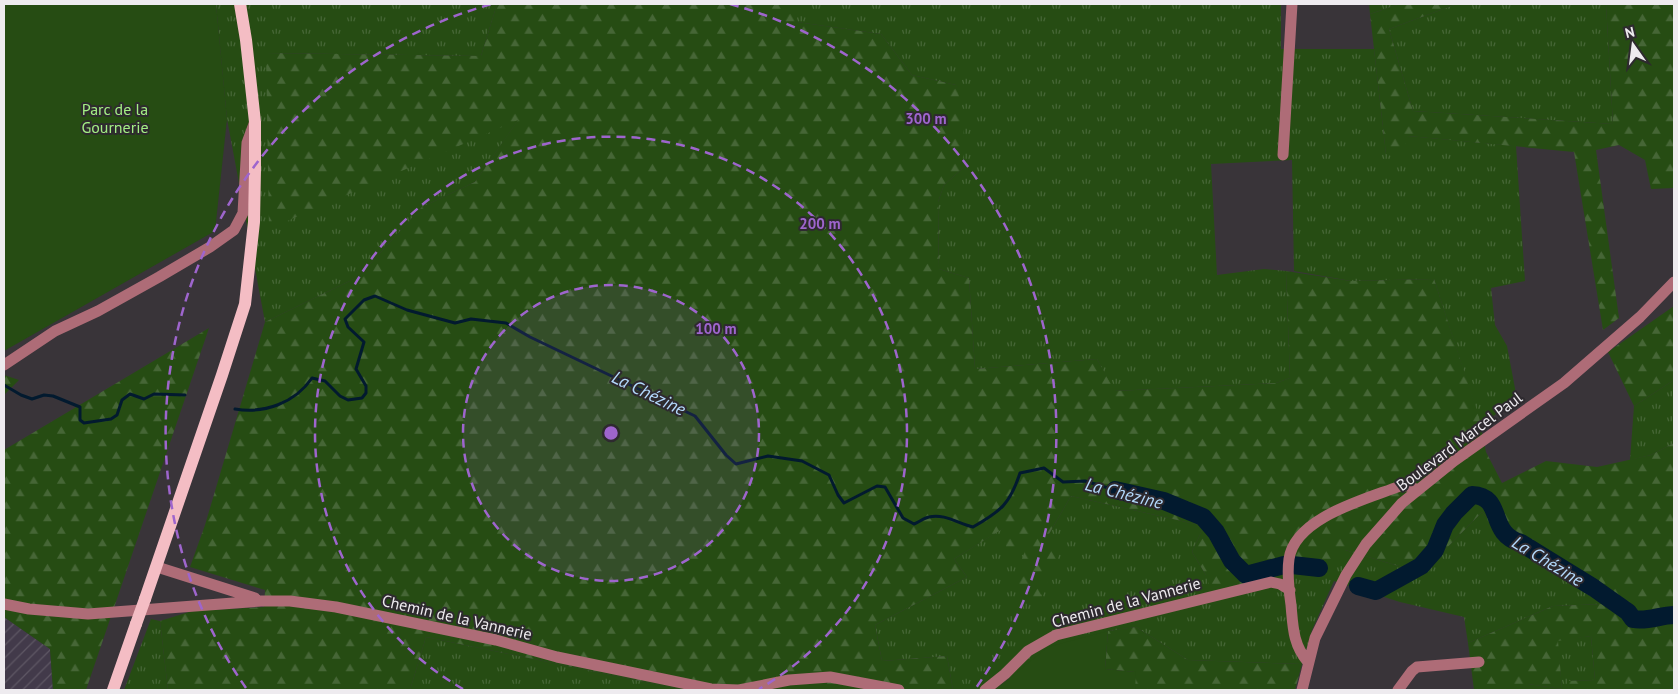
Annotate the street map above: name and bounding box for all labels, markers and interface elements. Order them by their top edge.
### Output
north arrow [1608,20,1658,70]
text: N [1623,23,1636,42]
park label: Parc de la Gournerie [81,99,149,137]
text: 300 m [905,109,947,128]
text: 200 m [799,214,841,233]
text: 100 m [695,319,737,338]
water label: La Chézine [608,365,690,421]
street label: Boulevard Marcel Paul [1392,387,1526,495]
centre of rings [602,424,620,442]
water label: La Chézine [1083,472,1166,514]
water label: La Chézine [1508,531,1589,592]
street label: Chemin de la Vannerie [1049,572,1203,632]
street label: Chemin de la Vannerie [380,590,534,644]

